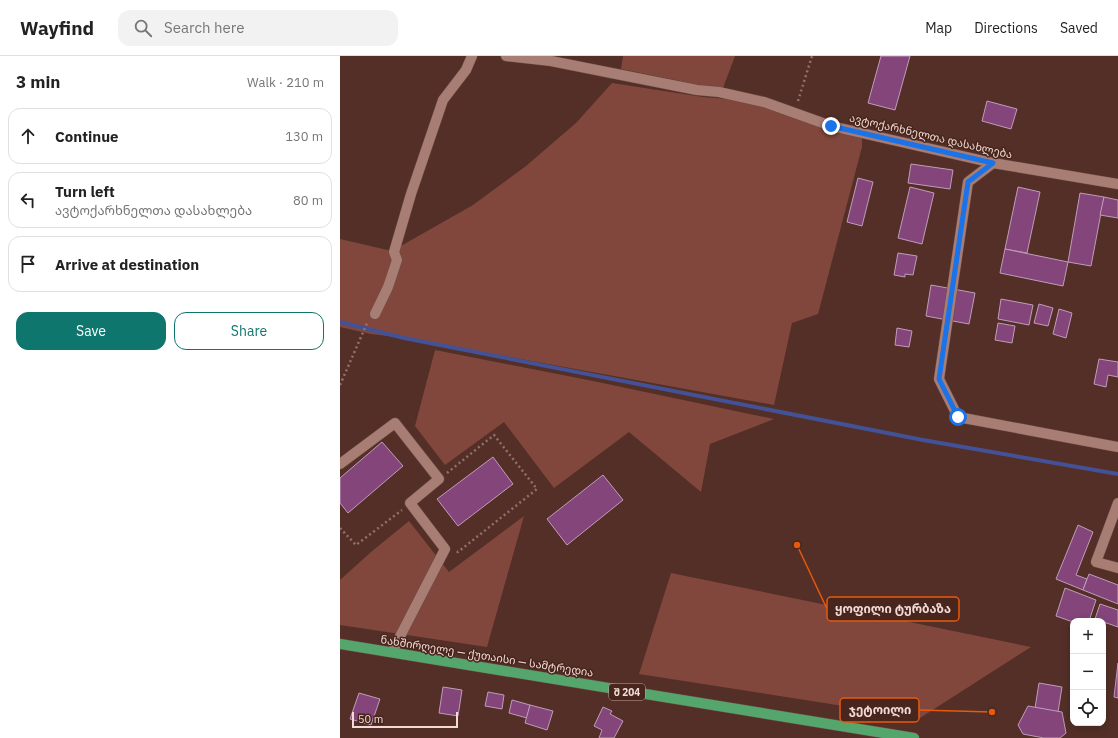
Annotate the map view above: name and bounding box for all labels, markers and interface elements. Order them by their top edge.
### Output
search box [118,10,398,46]
text: Wayfind [20,16,94,40]
icon: search [132,17,154,39]
text: Search here [164,18,244,37]
text: Map [925,19,952,37]
text: Directions [974,19,1038,37]
text: Saved [1060,19,1098,37]
text: 3 min [16,71,60,93]
text: Walk · 210 m [247,74,324,91]
street label: ავტოქარხნელთა დასახლება [848,110,1014,162]
route end [822,117,840,135]
icon: ahead [17,125,39,147]
text: Continue [55,127,119,146]
text: 130 m [285,128,323,145]
text: Turn left [55,182,115,201]
icon: left [17,189,39,211]
text: 80 m [293,192,323,209]
text: ავტოქარხნელთა დასახლება [55,202,252,219]
icon: arrive [17,253,39,275]
text: Arrive at destination [55,255,199,274]
button: Save [16,312,166,350]
button: Share [174,312,324,350]
route start [949,408,967,426]
callout: ყოფილი ტურბაზა [827,597,959,621]
text: ყოფილი ტურბაზა [835,601,951,617]
map controls [1070,618,1106,726]
button: + [1070,618,1106,654]
street label: ნახშირღელე — ქუთაისი — სამტრედია [380,632,594,680]
button: − [1070,654,1106,690]
road number: შ 204 [609,684,645,700]
button: locate [1070,690,1106,726]
callout: ჯეტოილი [840,698,919,722]
text: ჯეტოილი [849,702,911,718]
scale bar [352,710,458,729]
text: 50 m [358,712,383,726]

